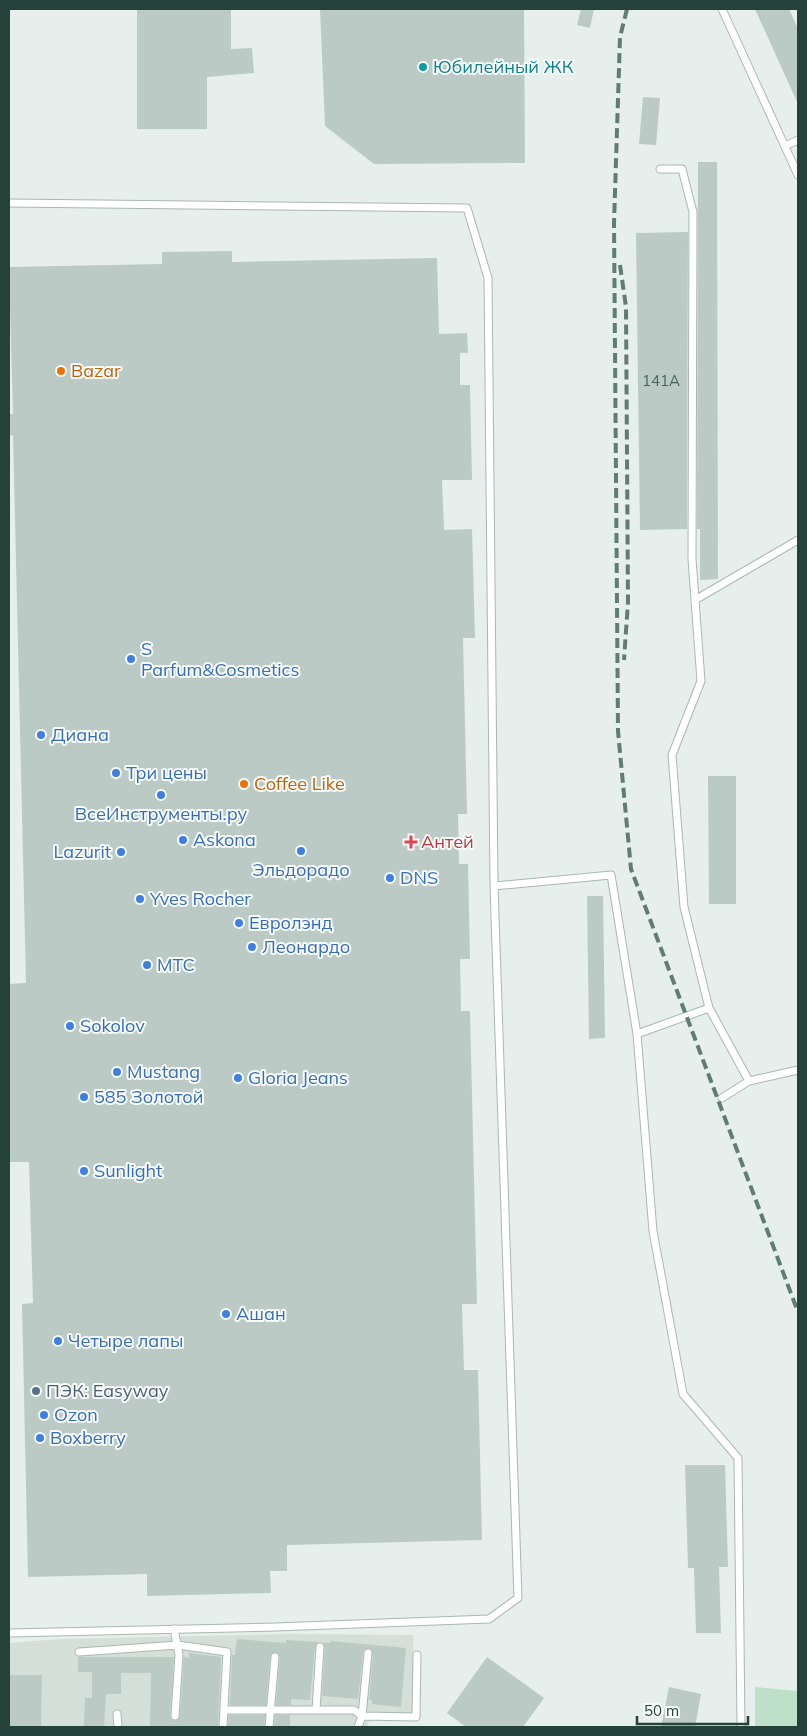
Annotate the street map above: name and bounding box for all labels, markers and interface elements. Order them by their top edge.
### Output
place label: Юбилейный ЖК [433,55,574,78]
marker: Юбилейный ЖК [417,61,429,73]
place label: Bazar [71,359,121,382]
marker: Bazar [55,365,67,377]
house number: 141А [642,371,680,390]
place label: S Parfum&Cosmetics [141,637,299,681]
marker: S Parfum&Cosmetics [125,653,137,665]
place label: Диана [51,723,109,746]
marker: Диана [35,729,47,741]
place label: Три цены [126,761,207,784]
marker: Три цены [110,767,122,779]
place label: Coffee Like [254,772,345,795]
marker: Coffee Like [238,778,250,790]
marker: ВсеИнструменты.ру [155,789,167,801]
place label: ВсеИнструменты.ру [75,802,248,825]
place label: Askona [193,828,256,851]
place label: Антей [421,830,474,853]
marker: Askona [177,834,189,846]
marker: Антей [405,836,417,848]
place label: Lazurit [54,840,111,863]
marker: Эльдорадо [295,845,307,857]
marker: Lazurit [115,846,127,858]
place label: Эльдорадо [252,858,350,881]
place label: DNS [400,866,438,889]
marker: DNS [384,872,396,884]
place label: Yves Rocher [149,887,251,910]
marker: Yves Rocher [134,893,146,905]
place label: Евролэнд [249,911,333,934]
marker: Евролэнд [233,917,245,929]
place label: Леонардо [262,935,350,958]
marker: Леонардо [246,941,258,953]
place label: МТС [157,953,195,976]
marker: МТС [141,959,153,971]
place label: Sokolov [80,1014,145,1037]
marker: Sokolov [64,1020,76,1032]
place label: Mustang [127,1060,200,1083]
marker: Mustang [111,1066,123,1078]
place label: Gloria Jeans [248,1066,348,1089]
marker: Gloria Jeans [232,1072,244,1084]
place label: 585 Золотой [94,1085,203,1108]
marker: 585 Золотой [78,1091,90,1103]
place label: Sunlight [94,1159,162,1182]
marker: Sunlight [78,1165,90,1177]
place label: Ашан [236,1302,286,1325]
marker: Ашан [220,1308,232,1320]
place label: Четыре лапы [68,1329,183,1352]
marker: Четыре лапы [52,1335,64,1347]
place label: ПЭК: Easyway [46,1379,169,1402]
marker: ПЭК: Easyway [30,1385,42,1397]
place label: Ozon [54,1403,98,1426]
marker: Ozon [38,1409,50,1421]
place label: Boxberry [50,1426,126,1449]
marker: Boxberry [34,1432,46,1444]
scale bar [637,1694,748,1726]
text: 50 m [644,1701,679,1720]

